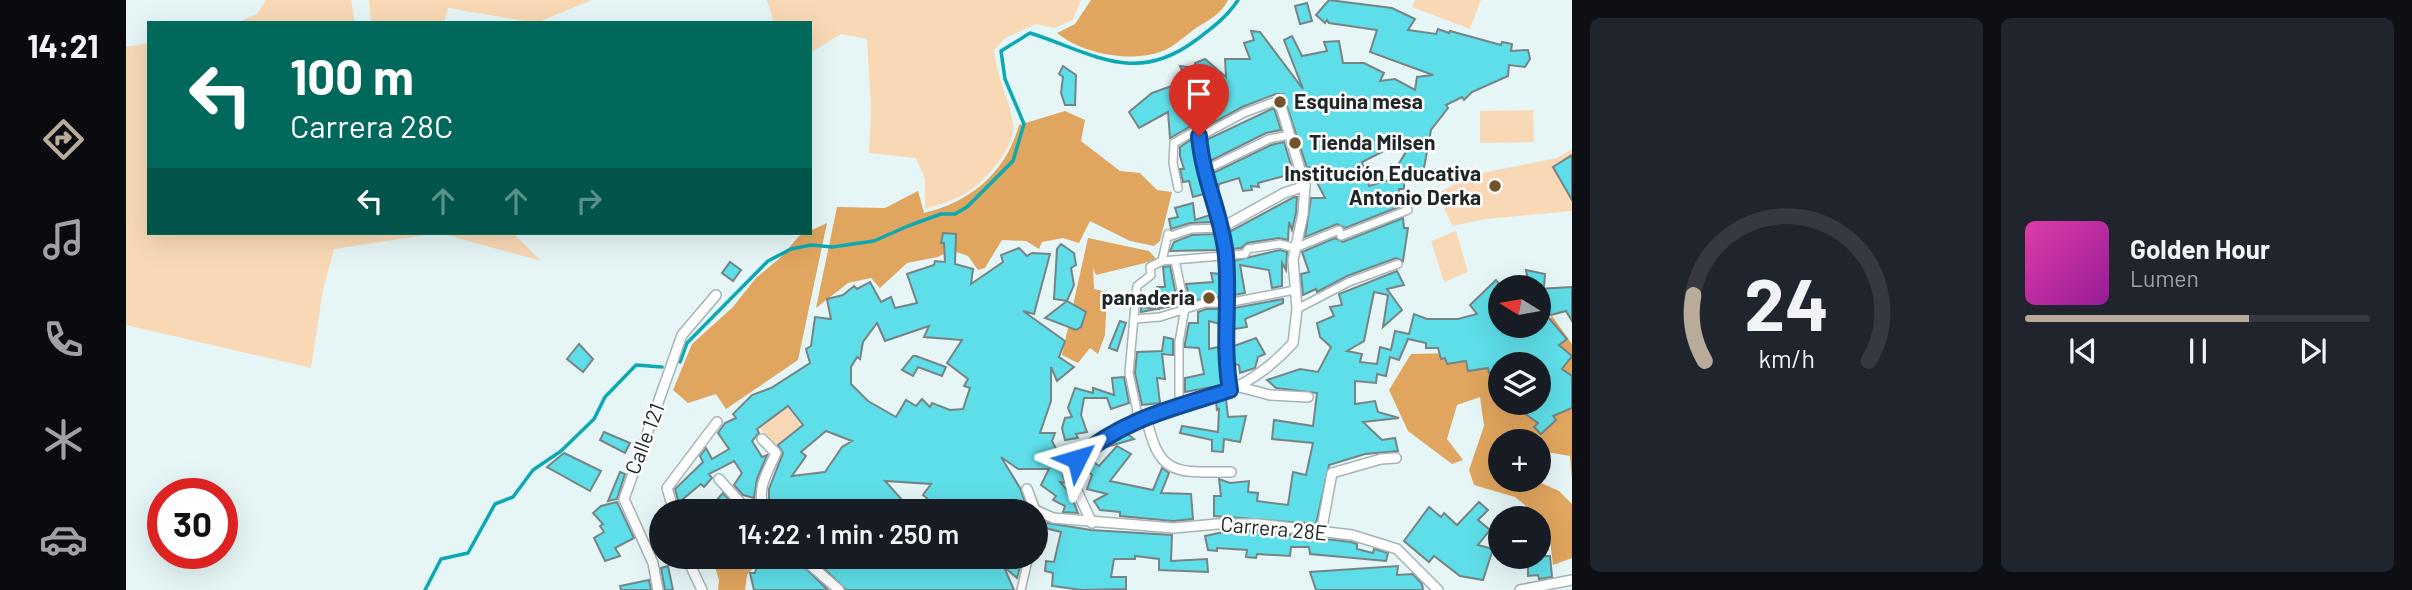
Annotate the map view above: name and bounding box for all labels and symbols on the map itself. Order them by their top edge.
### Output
pin [1169,64,1229,136]
place label: Esquina mesa [1294,88,1423,113]
marker: Esquina mesa [1272,94,1288,110]
place label: Tienda Milsen [1309,129,1436,154]
marker: Tienda Milsen [1287,135,1303,151]
place label: Institución Educativa Antonio Derka [1284,160,1481,209]
marker: Institución Educativa Antonio Derka [1487,178,1503,194]
north arrow [1488,275,1550,338]
place label: panaderia [1102,284,1195,309]
marker: panaderia [1201,290,1217,306]
street label: Calle 121 [619,399,669,478]
position arrow [1040,422,1114,496]
speed limit sign: 30 [147,478,238,569]
street label: Carrera 28E [1220,510,1329,545]

